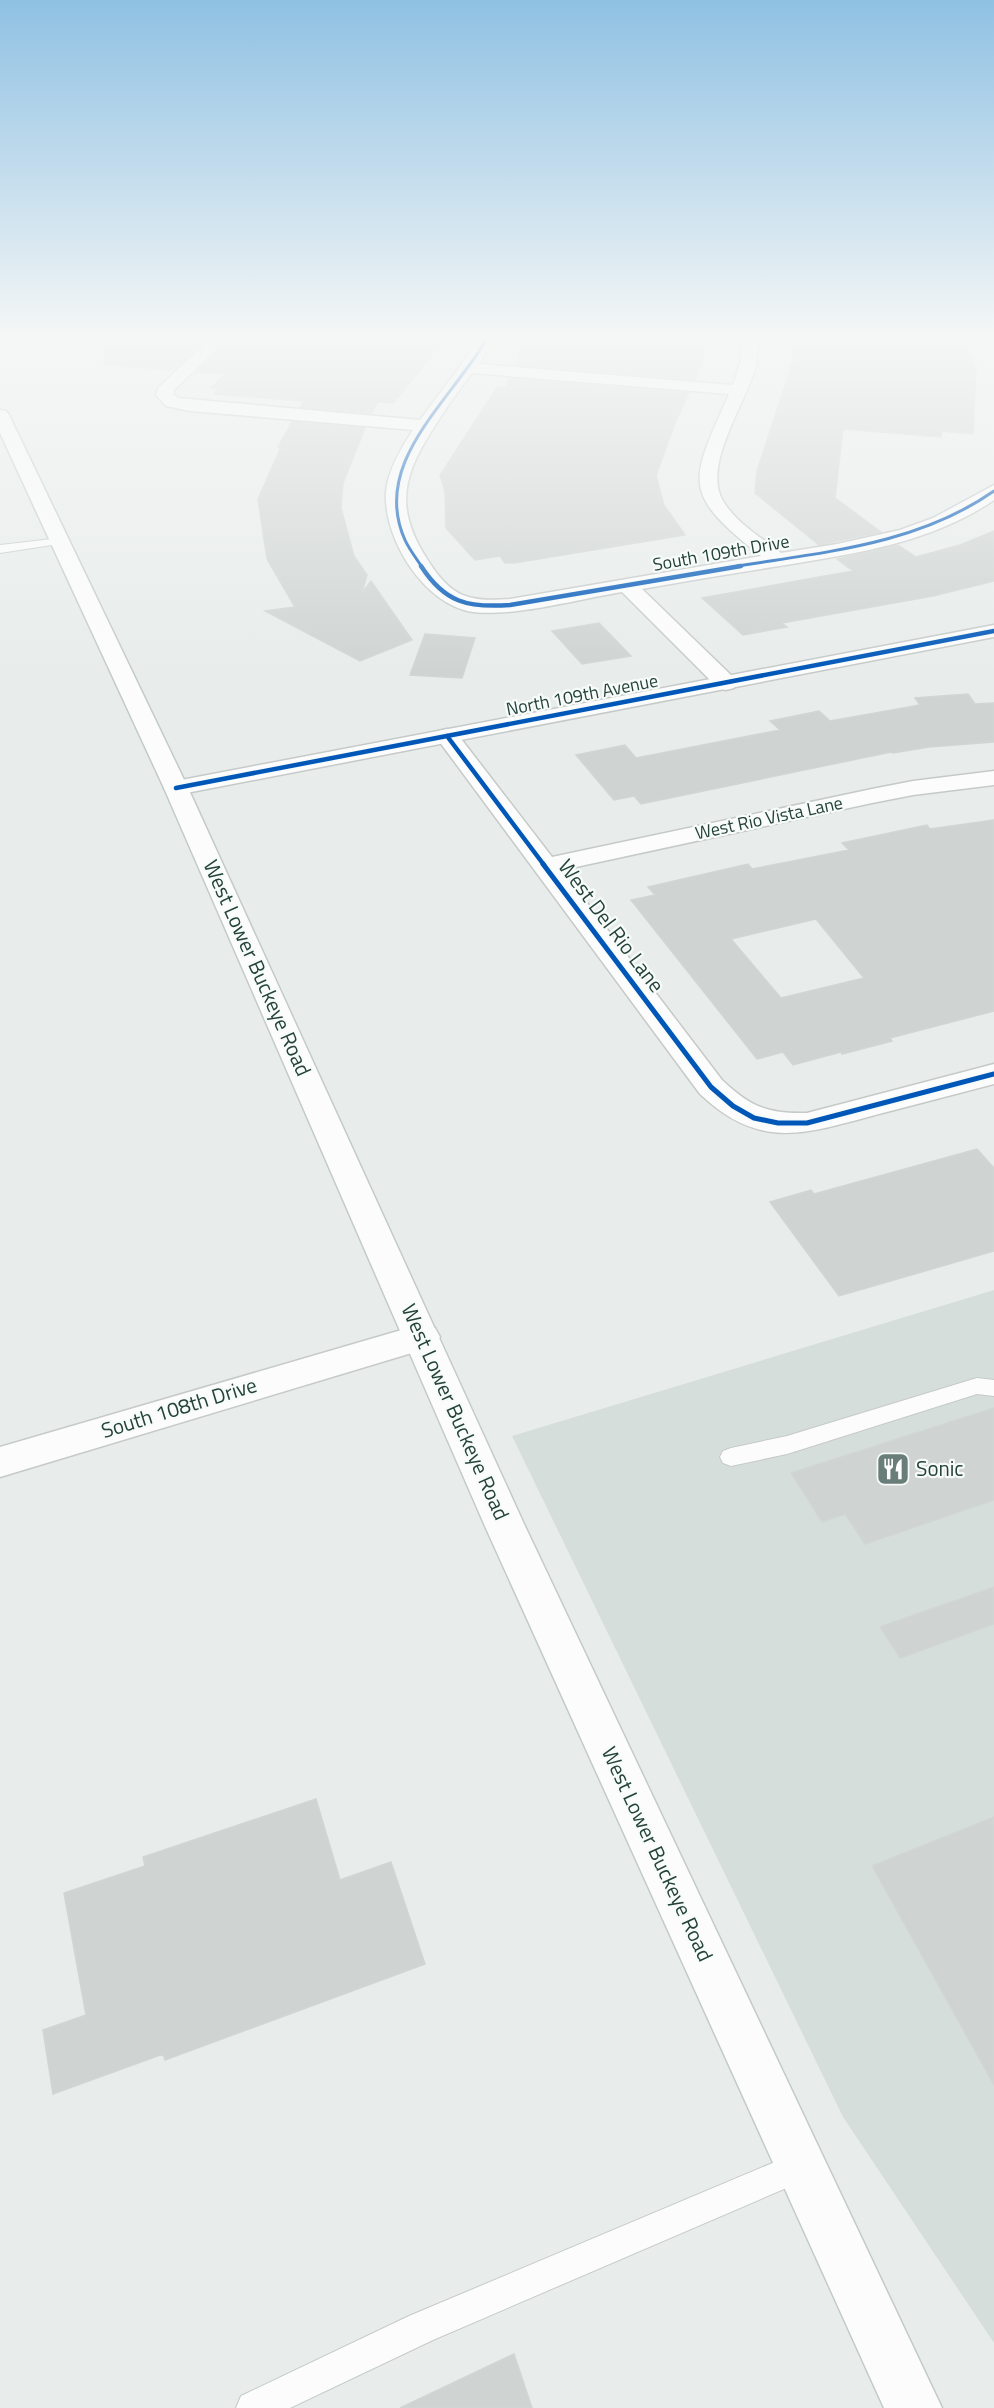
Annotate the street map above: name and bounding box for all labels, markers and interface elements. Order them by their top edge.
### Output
street label: South 109th Drive [650,527,791,578]
street label: North 109th Avenue [504,667,660,722]
street label: West Rio Vista Lane [693,789,845,846]
street label: West Del Rio Lane [551,852,673,999]
street label: West Lower Buckeye Road [196,854,320,1081]
street label: West Lower Buckeye Road [394,1298,518,1525]
street label: South 108th Drive [97,1368,261,1446]
restaurant icon: Sonic [875,1451,911,1487]
place label: Sonic [916,1452,964,1484]
street label: West Lower Buckeye Road [594,1741,722,1966]

